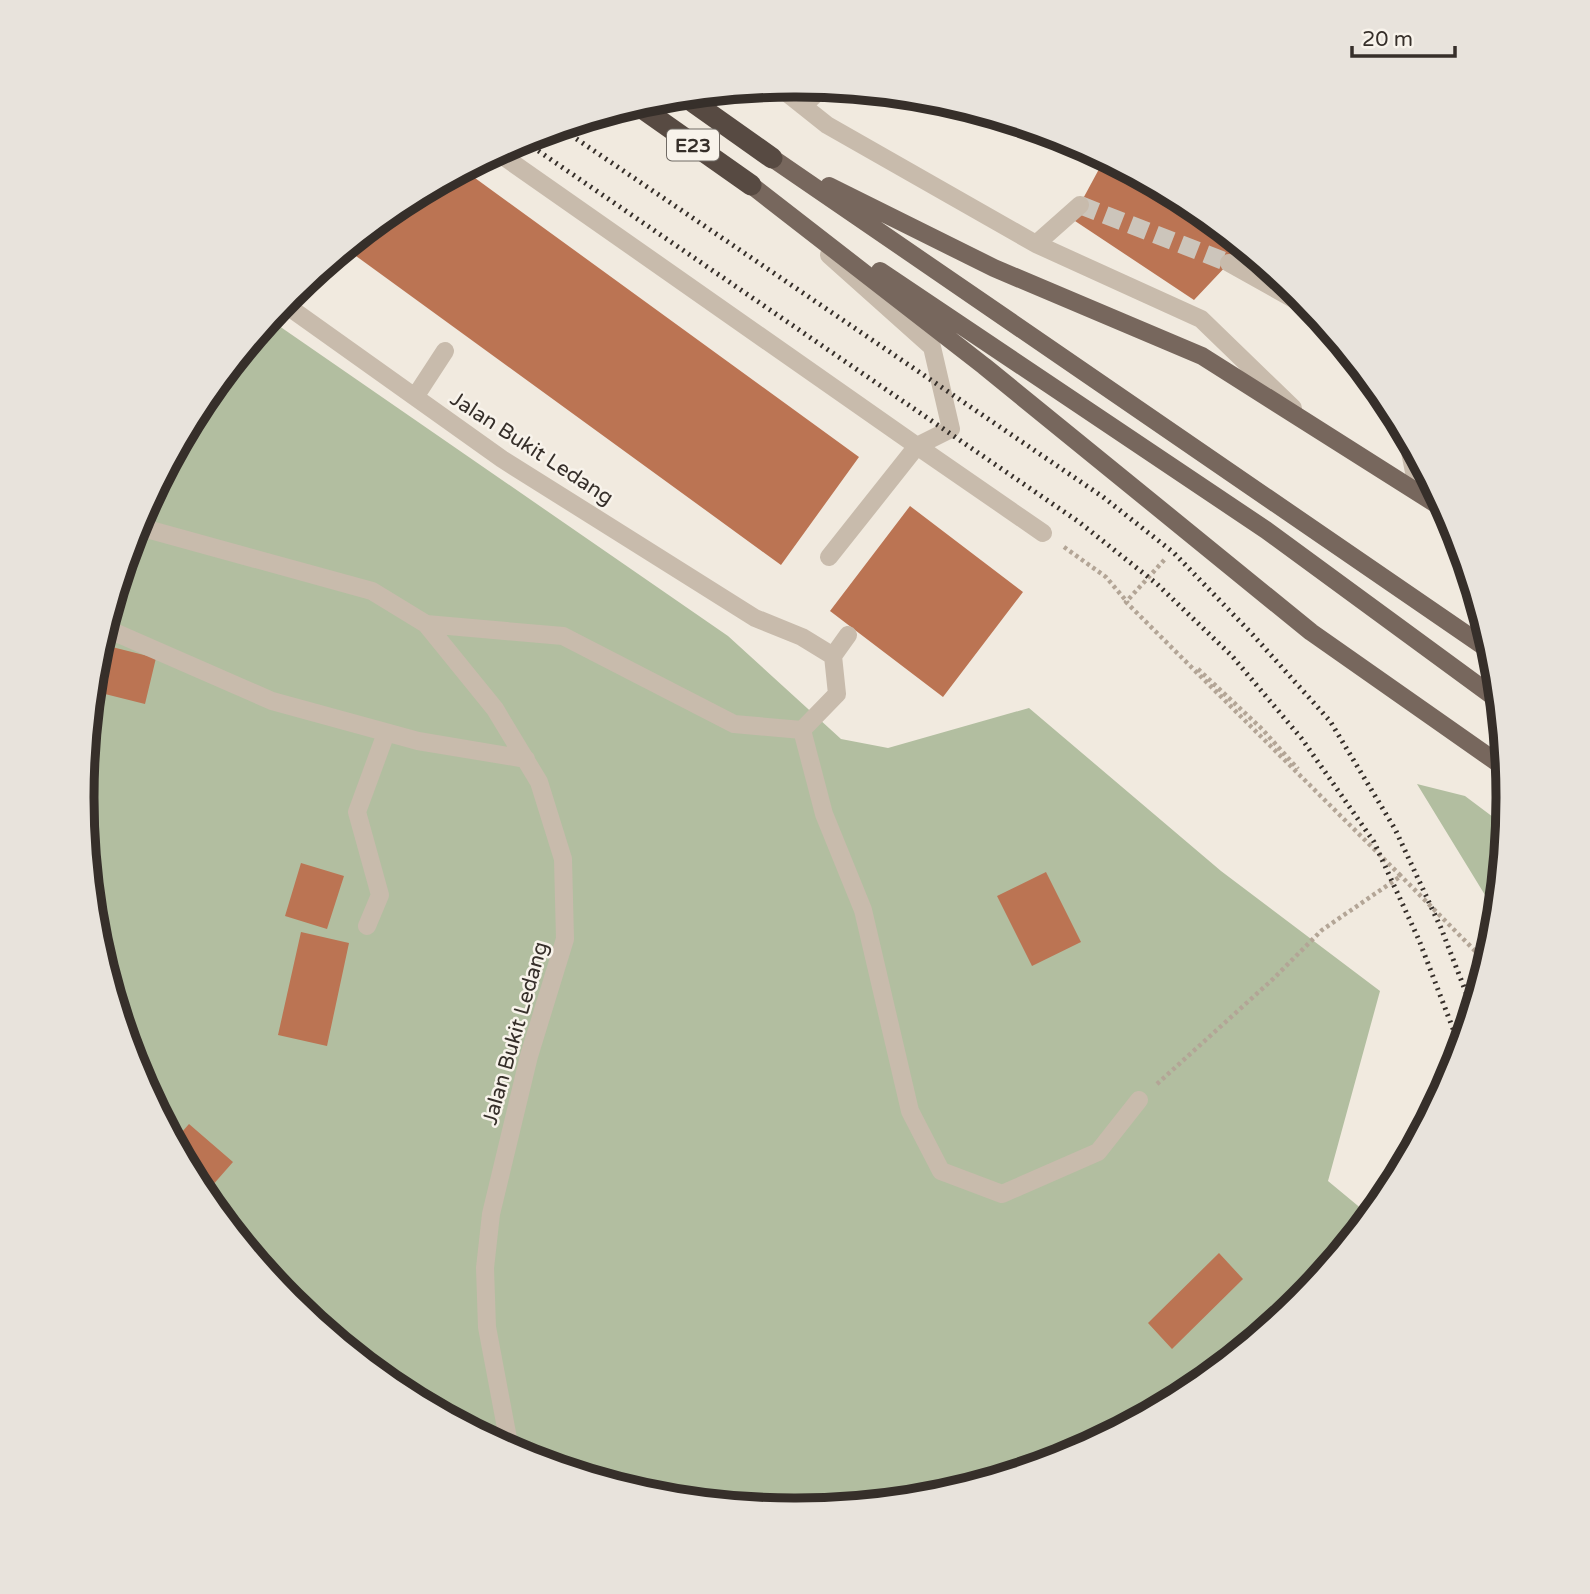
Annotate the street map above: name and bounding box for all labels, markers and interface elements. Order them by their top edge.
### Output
scale bar [1352,14,1455,58]
text: 20 m [1362,27,1413,52]
road number: E23 [667,130,719,160]
street label: Jalan Bukit Ledang [446,386,618,510]
street label: Jalan Bukit Ledang [477,939,554,1128]

